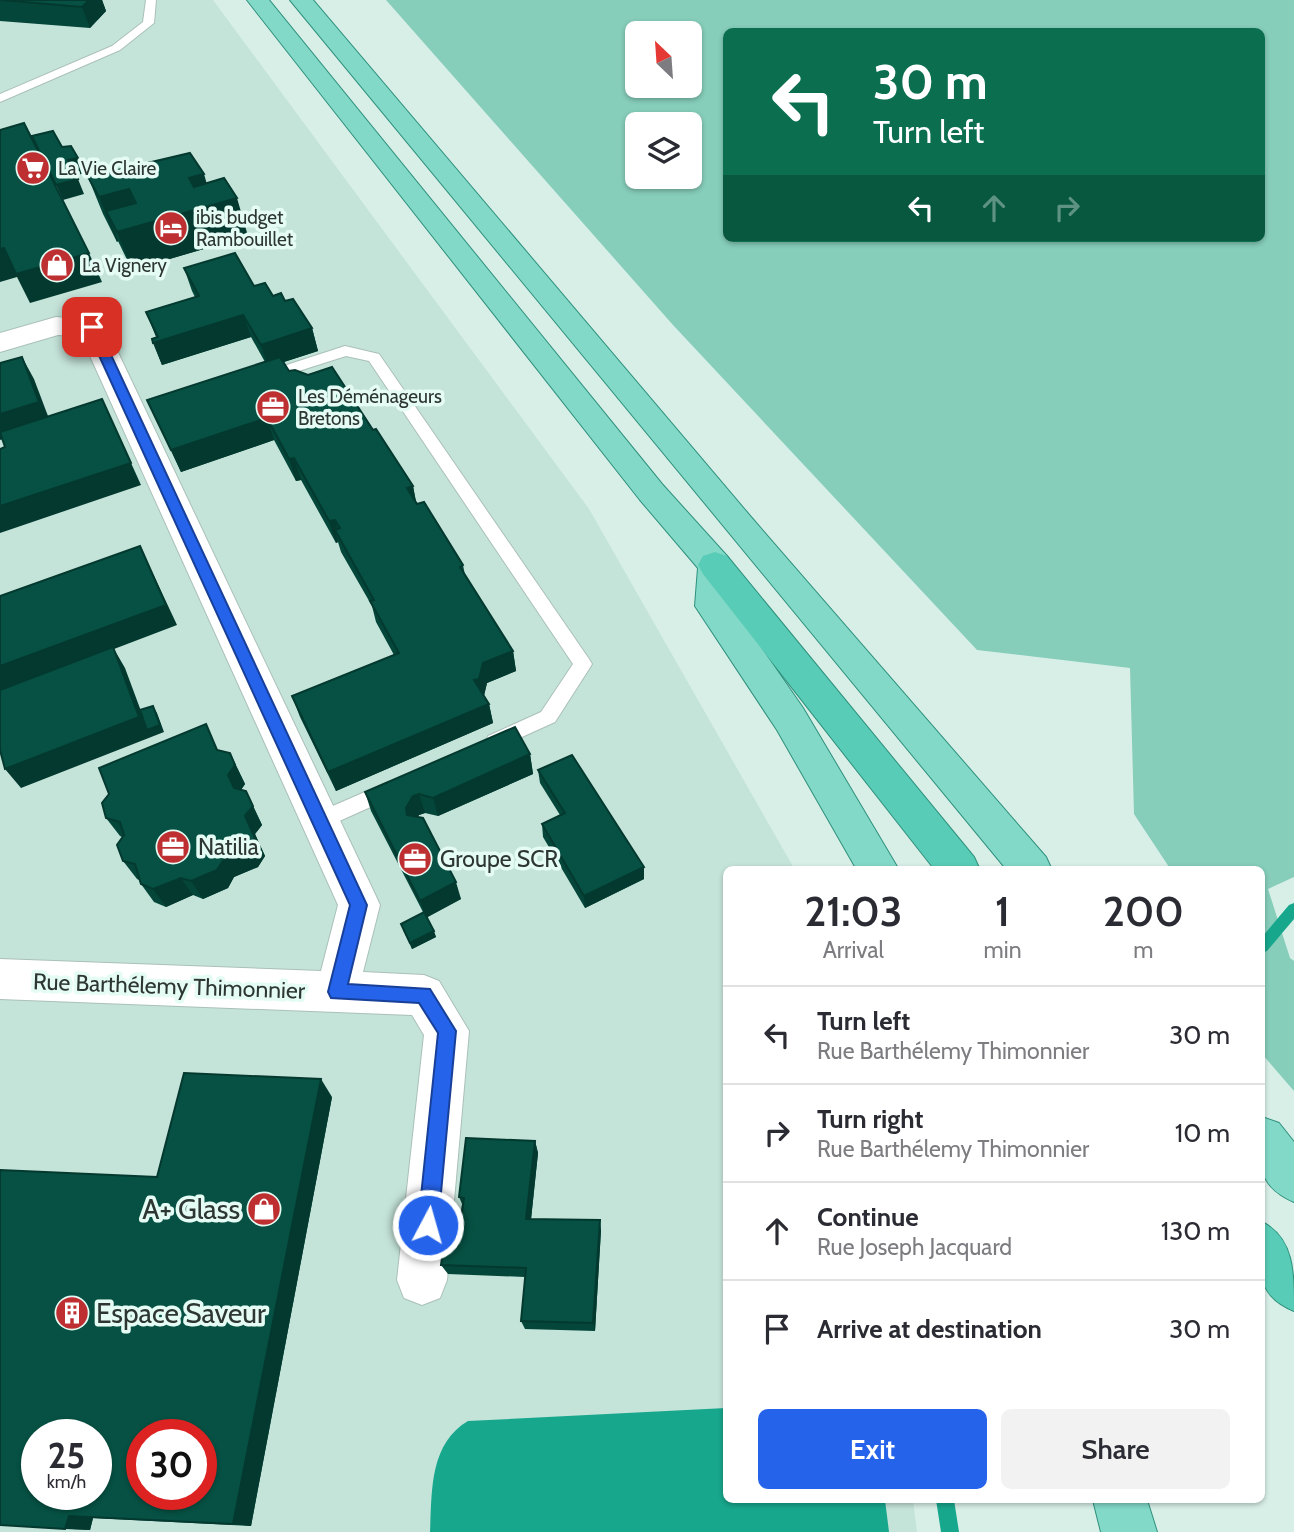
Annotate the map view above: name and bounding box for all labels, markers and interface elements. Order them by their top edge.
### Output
north arrow [625,21,702,98]
map controls [625,21,702,189]
text: 30 m [873,52,988,111]
icon: left [758,56,849,147]
button: layers [625,112,702,189]
text: Turn left [873,112,984,151]
supermarket icon: La Vie Claire [14,149,52,187]
place label: La Vie Claire [58,157,156,180]
icon: left [902,189,940,227]
icon: ahead [975,189,1013,227]
icon: right [1048,189,1086,227]
place label: ibis budget Rambouillet [196,206,294,251]
hotel icon: ibis budget Rambouillet [152,209,190,247]
shop icon: La Vignery [38,246,76,284]
place label: La Vignery [82,254,167,277]
pin [62,297,122,357]
icon: arrive [73,308,111,346]
place label: Les Déménageurs Bretons [298,385,442,430]
office icon: Les Déménageurs Bretons [254,388,292,426]
office icon: Natilia [154,828,192,866]
place label: Natilia [198,833,259,861]
office icon: Groupe SCR [396,840,434,878]
place label: Groupe SCR [440,845,558,873]
text: 21:03 [804,885,902,937]
text: 1 [995,885,1010,937]
text: 200 [1103,885,1184,937]
text: Arrival [823,936,884,964]
text: min [984,936,1022,964]
text: m [1133,936,1153,964]
street label: Rue Barthélemy Thimonnier [32,967,306,1005]
text: Turn left [817,1005,910,1037]
icon: left [758,1016,796,1054]
text: 30 m [1169,1019,1230,1051]
text: Rue Barthélemy Thimonnier [817,1037,1089,1065]
text: Turn right [817,1103,923,1135]
icon: right [758,1114,796,1152]
text: 10 m [1175,1117,1230,1149]
text: Rue Barthélemy Thimonnier [817,1135,1089,1163]
position arrow [391,1188,465,1262]
shop icon: A+ Glass [245,1190,283,1228]
place label: A+ Glass [142,1192,240,1226]
text: Continue [817,1201,919,1233]
icon: ahead [758,1212,796,1250]
text: 130 m [1161,1215,1230,1247]
text: Rue Joseph Jacquard [817,1233,1012,1261]
building icon: Espace Saveur [53,1294,91,1332]
place label: Espace Saveur [96,1296,266,1330]
icon: arrive [758,1310,796,1348]
text: Arrive at destination [817,1313,1042,1345]
text: 30 m [1169,1313,1230,1345]
button: Exit [758,1409,987,1489]
button: Share [1001,1409,1230,1489]
speed limit sign: 30 [126,1419,217,1510]
text: 25 [48,1434,85,1477]
text: km/h [47,1471,86,1493]

